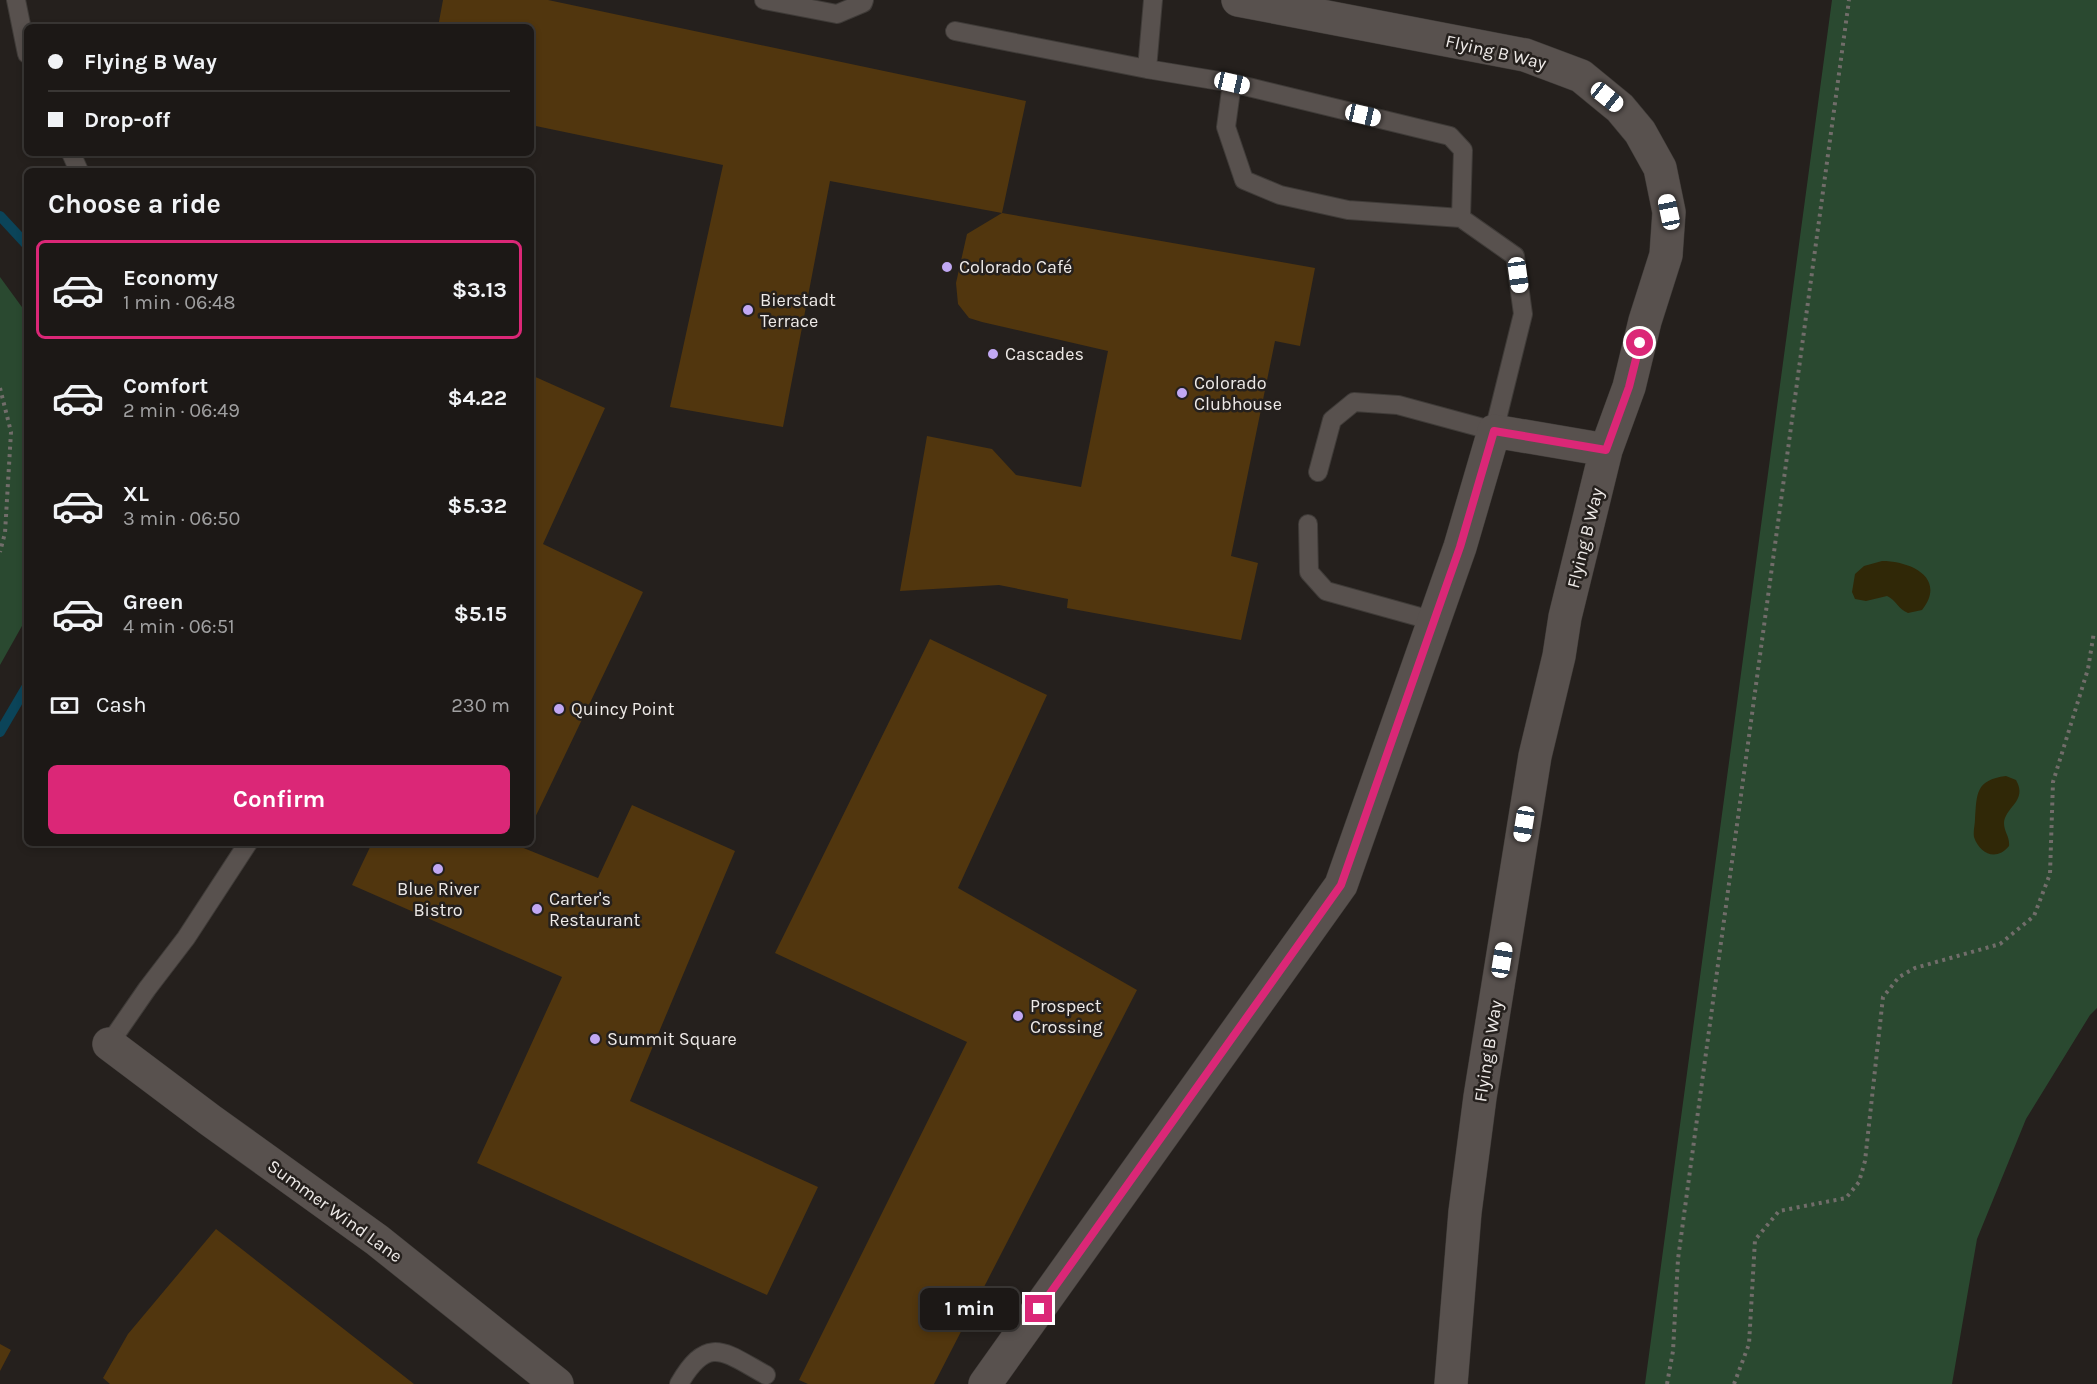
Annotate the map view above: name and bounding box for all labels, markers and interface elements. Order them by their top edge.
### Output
street label: Flying B Way [1443,30,1549,74]
text: Flying B Way [84,49,217,75]
car [1212,70,1252,96]
car [1587,79,1627,115]
car [1343,102,1383,128]
text: Drop-off [84,107,170,133]
text: Choose a ride [48,188,221,220]
car [1656,193,1682,231]
place label: Colorado Café [959,256,1072,278]
car [1507,256,1529,294]
marker: Colorado Café [940,260,954,274]
icon: car [51,263,105,317]
text: Economy [123,265,218,291]
text: $3.13 [452,277,507,303]
place label: Bierstadt Terrace [760,289,836,332]
text: 1 min · 06:48 [123,291,236,314]
marker: Bierstadt Terrace [741,303,755,317]
route start [1626,329,1653,356]
place label: Cascades [1005,343,1084,365]
marker: Cascades [986,347,1000,361]
icon: car [51,371,105,425]
place label: Colorado Clubhouse [1194,372,1282,415]
text: Comfort [123,373,208,399]
text: $4.22 [447,385,507,411]
marker: Colorado Clubhouse [1175,386,1189,400]
text: 2 min · 06:49 [123,399,240,422]
icon: car [51,479,105,533]
text: XL [123,481,149,507]
street label: Flying B Way [1562,485,1608,591]
text: $5.32 [447,493,507,519]
text: 3 min · 06:50 [123,507,240,530]
icon: car [51,587,105,641]
text: Green [123,589,184,615]
text: $5.15 [454,601,507,627]
text: 4 min · 06:51 [123,615,235,638]
icon: cash [48,689,81,722]
text: Cash [96,692,146,718]
text: 230 m [451,694,510,717]
place label: Quincy Point [571,698,675,720]
marker: Quincy Point [552,702,566,716]
button: Confirm [48,765,510,834]
car [1512,805,1536,843]
marker: Blue River Bistro [431,862,445,876]
place label: Blue River Bistro [397,878,479,921]
place label: Carter's Restaurant [549,888,641,931]
marker: Carter's Restaurant [530,902,544,916]
car [1490,941,1514,979]
place label: Prospect Crossing [1030,995,1103,1038]
street label: Flying B Way [1469,998,1507,1103]
marker: Prospect Crossing [1011,1009,1025,1023]
place label: Summit Square [607,1028,737,1050]
marker: Summit Square [588,1032,602,1046]
street label: Summer Wind Lane [263,1155,407,1267]
callout: 1 min [919,1288,1018,1330]
route end [1025,1295,1052,1322]
text: 1 min [944,1297,995,1320]

